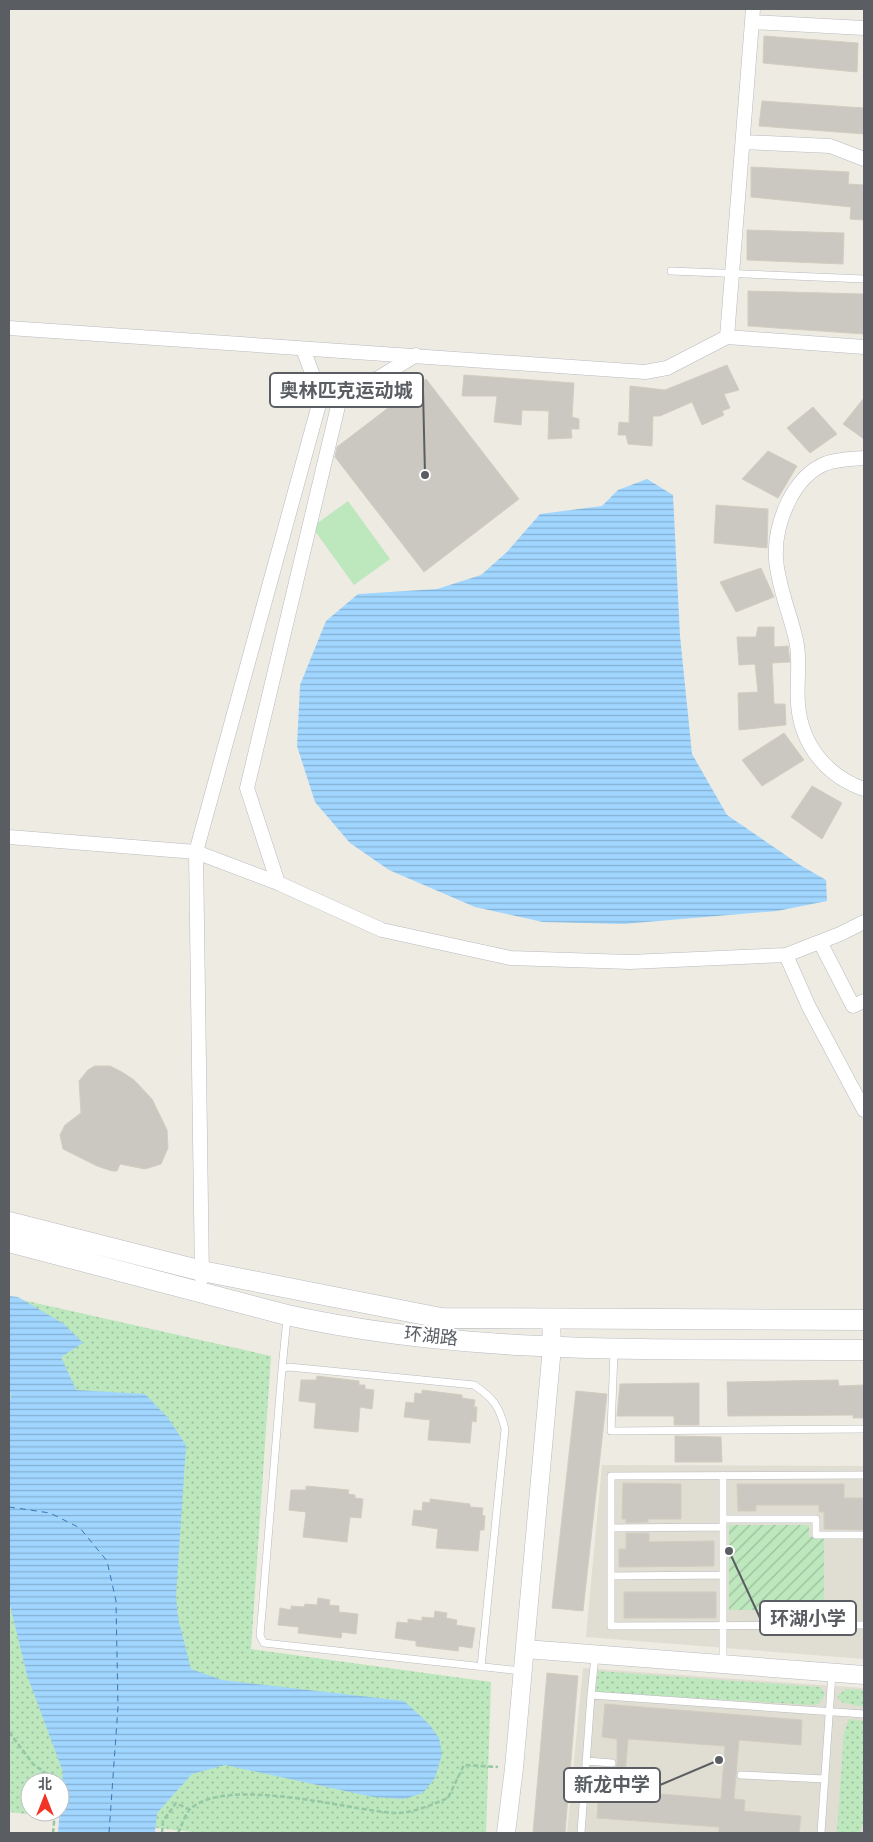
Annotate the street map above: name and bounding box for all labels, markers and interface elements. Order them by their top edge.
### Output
callout: 奥林匹克运动城 [270,373,423,407]
text: 奥林匹克运动城 [279,377,413,404]
street label: 环湖路 [403,1320,459,1352]
callout: 环湖小学 [760,1601,856,1635]
text: 环湖小学 [770,1605,846,1632]
callout: 新龙中学 [564,1768,660,1802]
text: 新龙中学 [574,1771,650,1798]
north arrow [20,1772,70,1822]
text: 北 [38,1774,52,1794]

